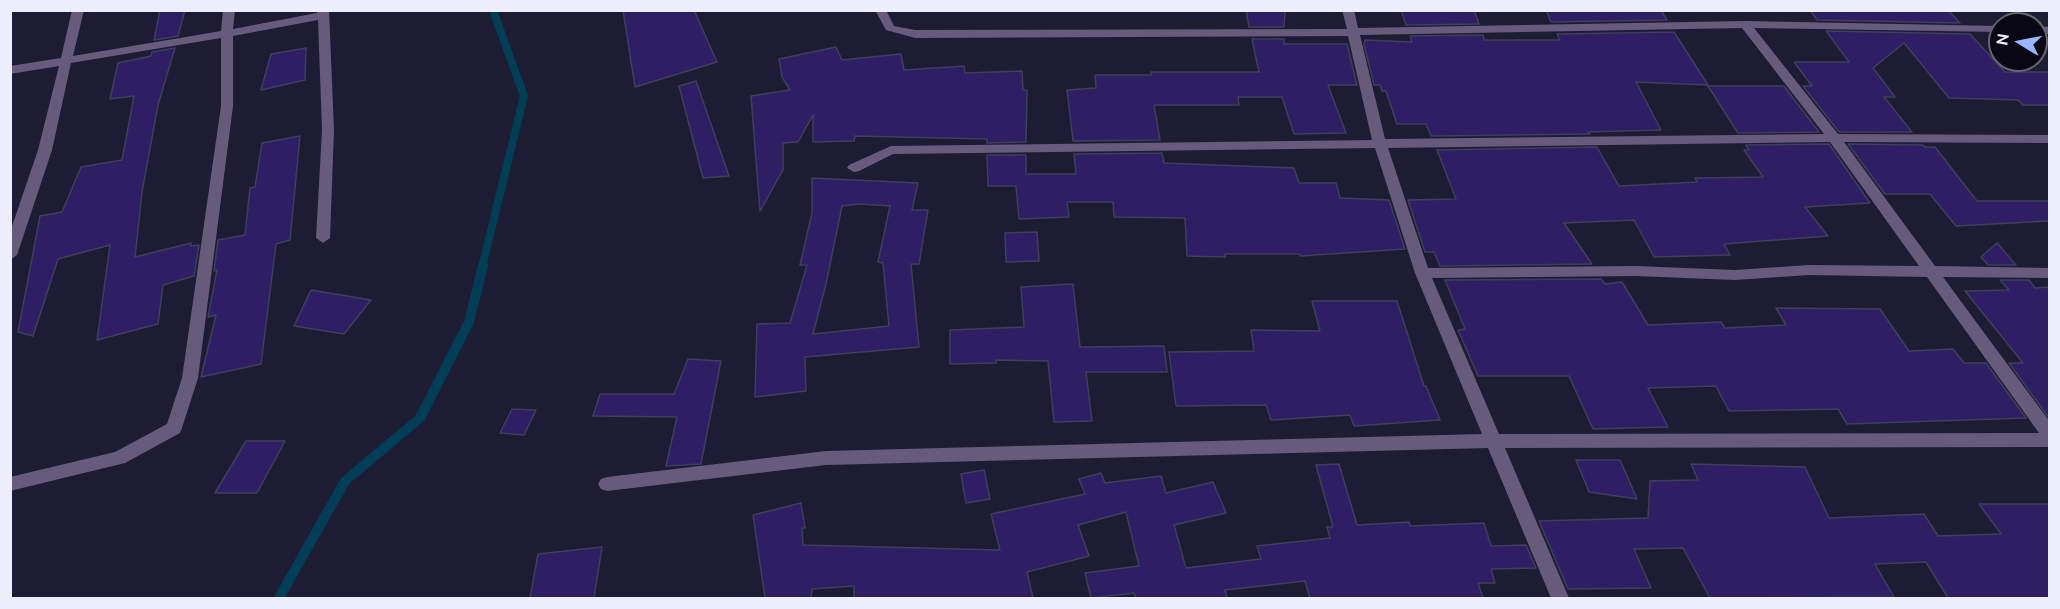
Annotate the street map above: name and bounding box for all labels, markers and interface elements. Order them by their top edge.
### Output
north arrow [1988,12,2048,72]
text: N [1992,32,2012,47]

